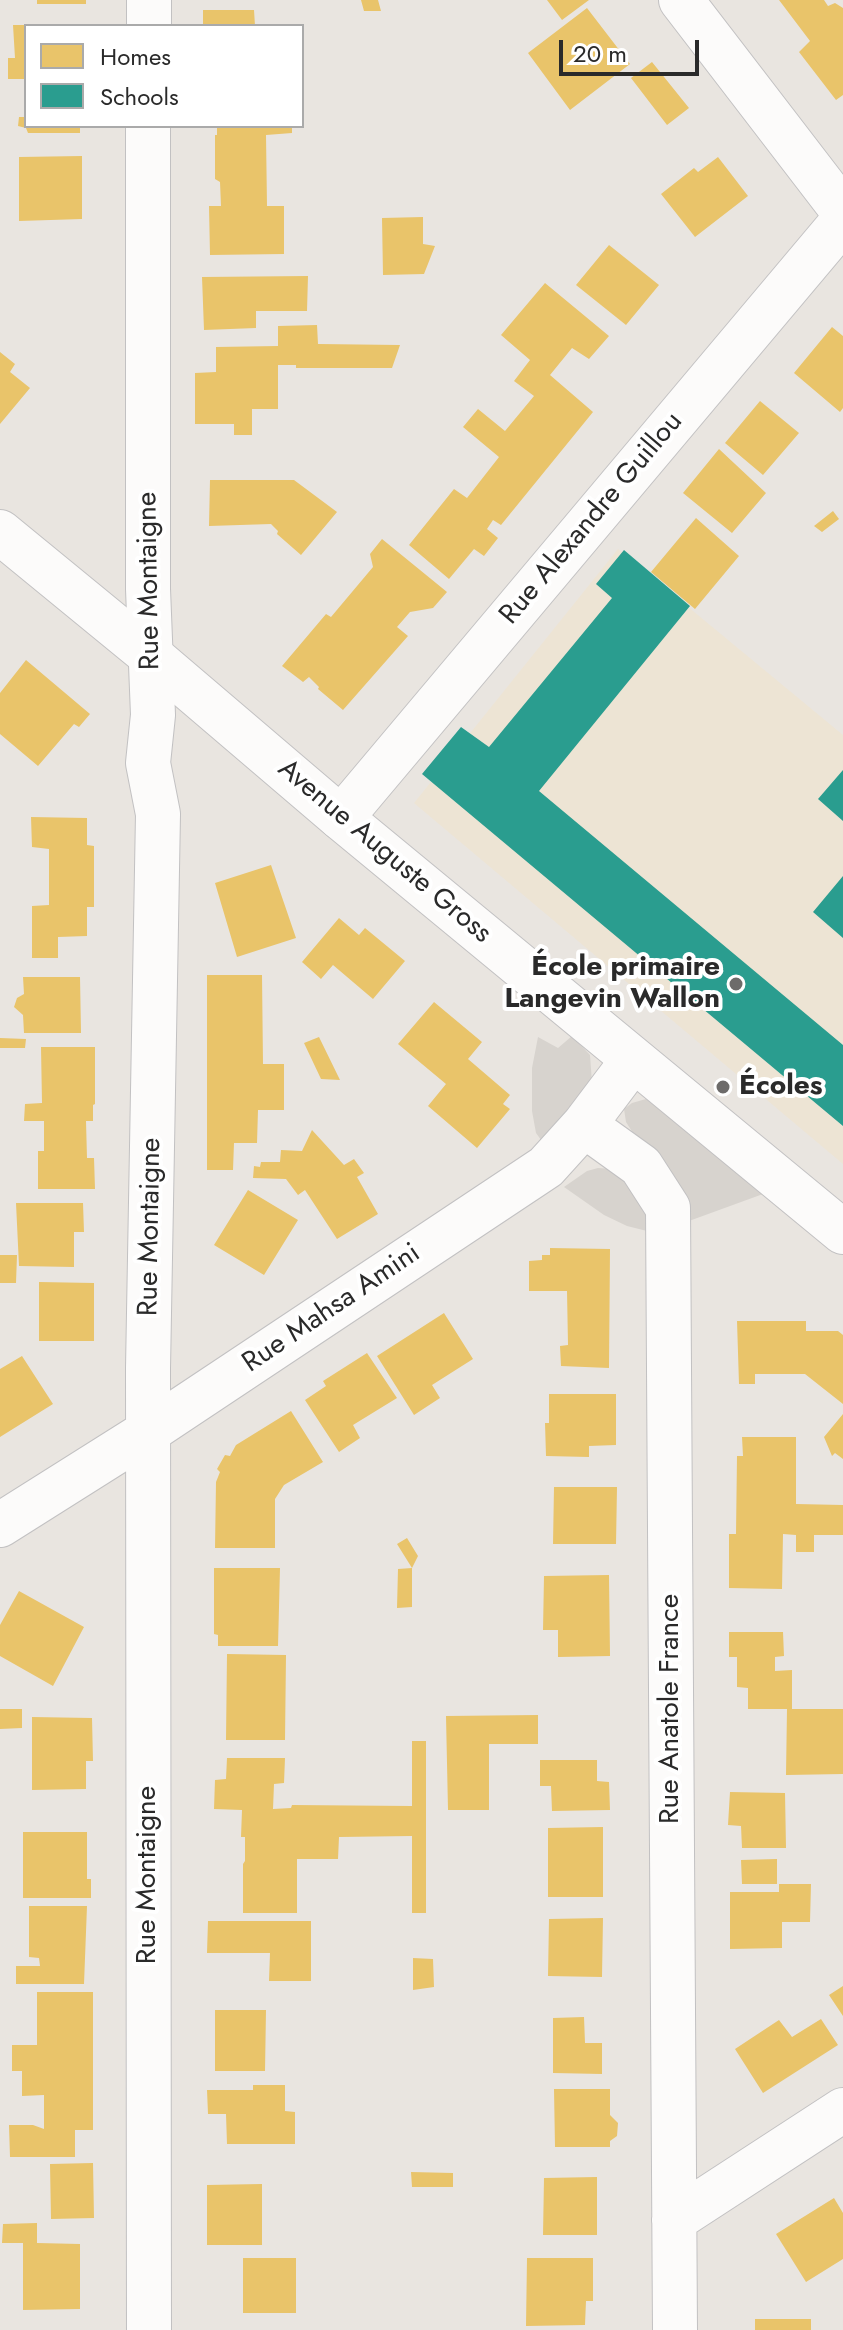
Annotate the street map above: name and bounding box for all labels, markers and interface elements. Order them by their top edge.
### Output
legend [24,24,304,128]
scale bar [563,24,703,74]
text: 20 m [573,36,627,71]
text: Homes [100,39,171,74]
text: Schools [100,79,179,114]
street label: Rue Alexandre Guillou [493,406,691,632]
street label: Rue Montaigne [132,492,168,670]
street label: Avenue Auguste Gross [270,753,498,951]
place label: École primaire Langevin Wallon [504,951,720,1017]
marker: École primaire Langevin Wallon [727,975,745,993]
place label: Écoles [739,1070,823,1104]
marker: Écoles [714,1078,732,1096]
street label: Rue Montaigne [133,1138,169,1316]
street label: Rue Mahsa Amini [237,1237,427,1381]
street label: Rue Anatole France [654,1594,688,1824]
street label: Rue Montaigne [131,1786,165,1964]

